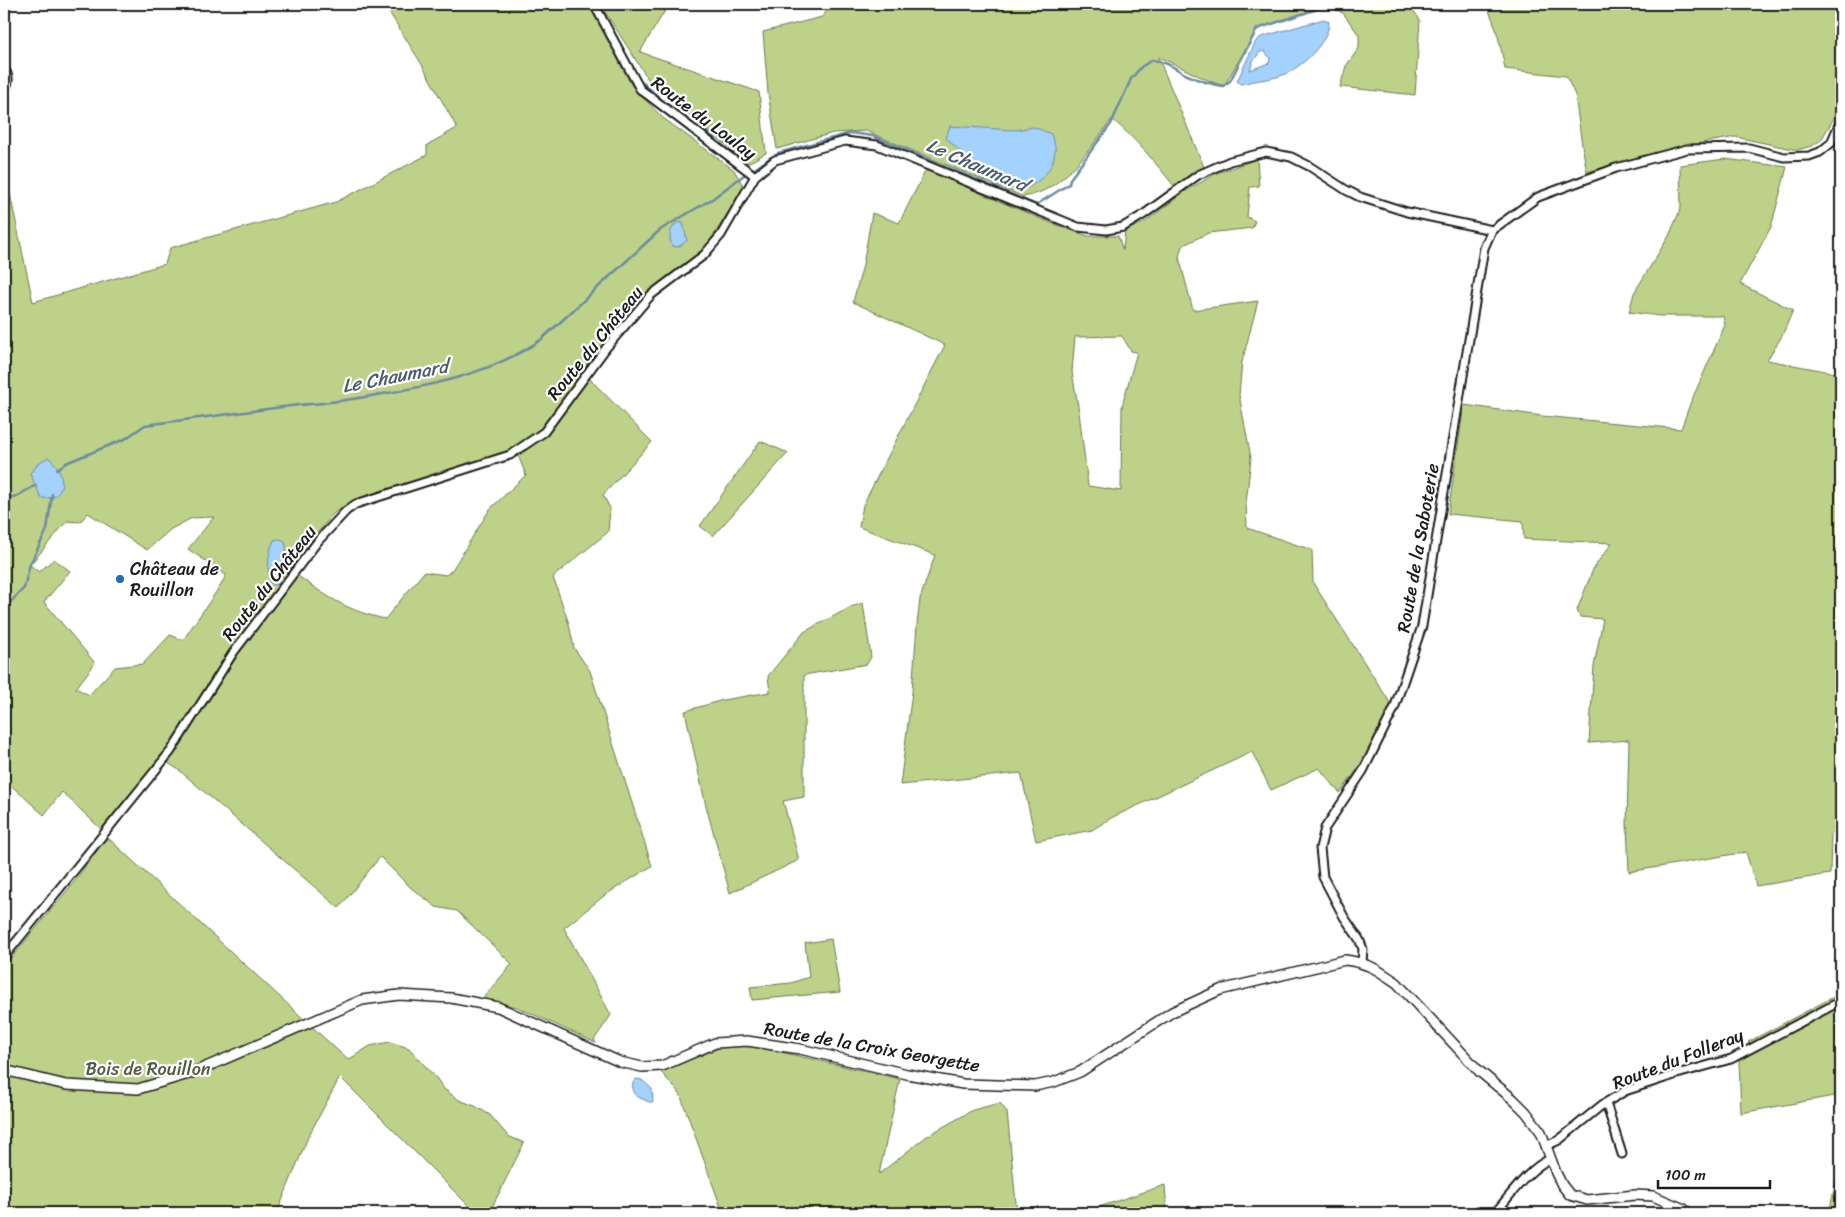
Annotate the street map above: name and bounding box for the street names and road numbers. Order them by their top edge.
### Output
street label: Route du Loulay [644,67,764,169]
street label: Route du Château [538,278,652,408]
street label: Route de la Saboterie [1387,461,1449,635]
street label: Route du Château [213,518,325,648]
street label: Route de la Croix Georgette [761,1012,983,1082]
street label: Route du Folleray [1608,1019,1749,1099]

